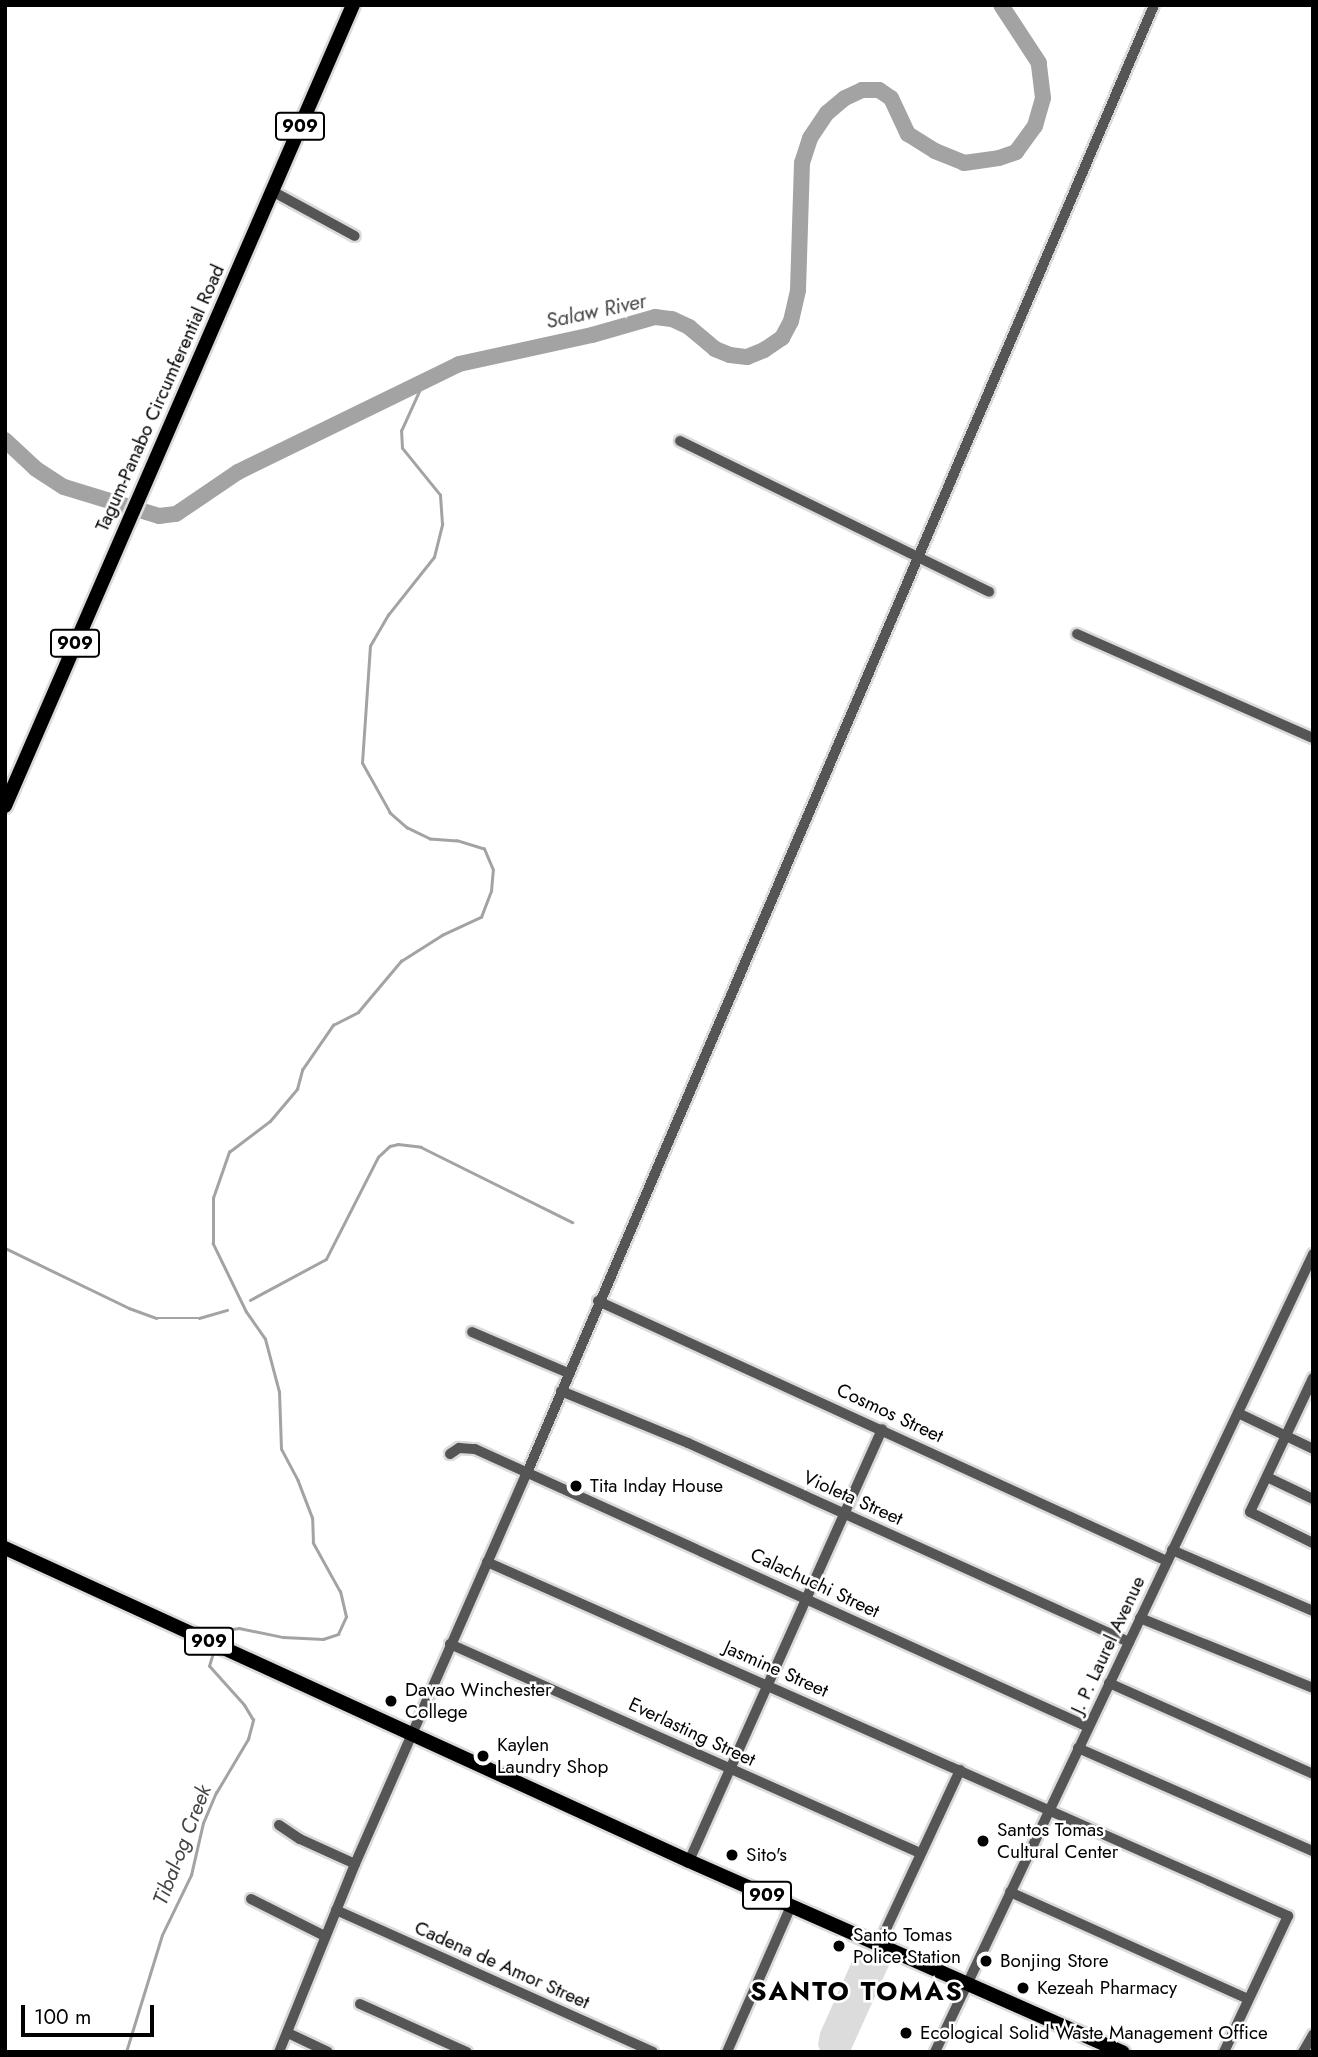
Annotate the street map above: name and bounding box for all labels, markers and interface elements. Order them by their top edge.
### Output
road number: 909 [274,112,326,140]
street label: Tagum-Panabo Circumferential Road [91,261,229,535]
water label: Salaw River [543,288,649,334]
road number: 909 [49,628,101,658]
street label: Cosmos Street [833,1378,947,1448]
street label: Violeta Street [800,1466,906,1530]
place label: Tita Inday House [590,1475,723,1497]
marker: Tita Inday House [568,1478,584,1494]
street label: Calachuchi Street [747,1543,883,1623]
street label: J. P. Laurel Avenue [1066,1572,1150,1718]
road number: 909 [183,1626,235,1656]
street label: Jasmine Street [720,1636,832,1702]
place label: Davao Winchester College [405,1679,552,1723]
marker: Davao Winchester College [383,1693,399,1709]
street label: Everlasting Street [625,1693,759,1771]
place label: Kaylen Laundry Shop [497,1734,608,1778]
marker: Kaylen Laundry Shop [475,1748,491,1764]
water label: Tibal-og Creek [148,1781,216,1909]
place label: Santos Tomas Cultural Center [997,1819,1118,1863]
marker: Santos Tomas Cultural Center [975,1833,991,1849]
place label: Sito's [746,1844,787,1866]
marker: Sito's [724,1847,740,1863]
road number: 909 [741,1881,793,1910]
street label: Cadena de Amor Street [411,1916,593,2014]
place label: Santo Tomas Police Station [853,1924,961,1968]
marker: Santo Tomas Police Station [831,1938,847,1954]
place label: Bonjing Store [1000,1950,1109,1972]
marker: Bonjing Store [978,1953,994,1969]
district label: SANTO TOMAS [752,1976,962,2008]
place label: Kezeah Pharmacy [1037,1977,1177,1999]
marker: Kezeah Pharmacy [1015,1980,1031,1996]
scale bar [24,1990,158,2034]
text: 100 m [34,2002,91,2032]
place label: Ecological Solid Waste Management Office [920,2022,1268,2044]
marker: Ecological Solid Waste Management Office [898,2025,914,2041]

